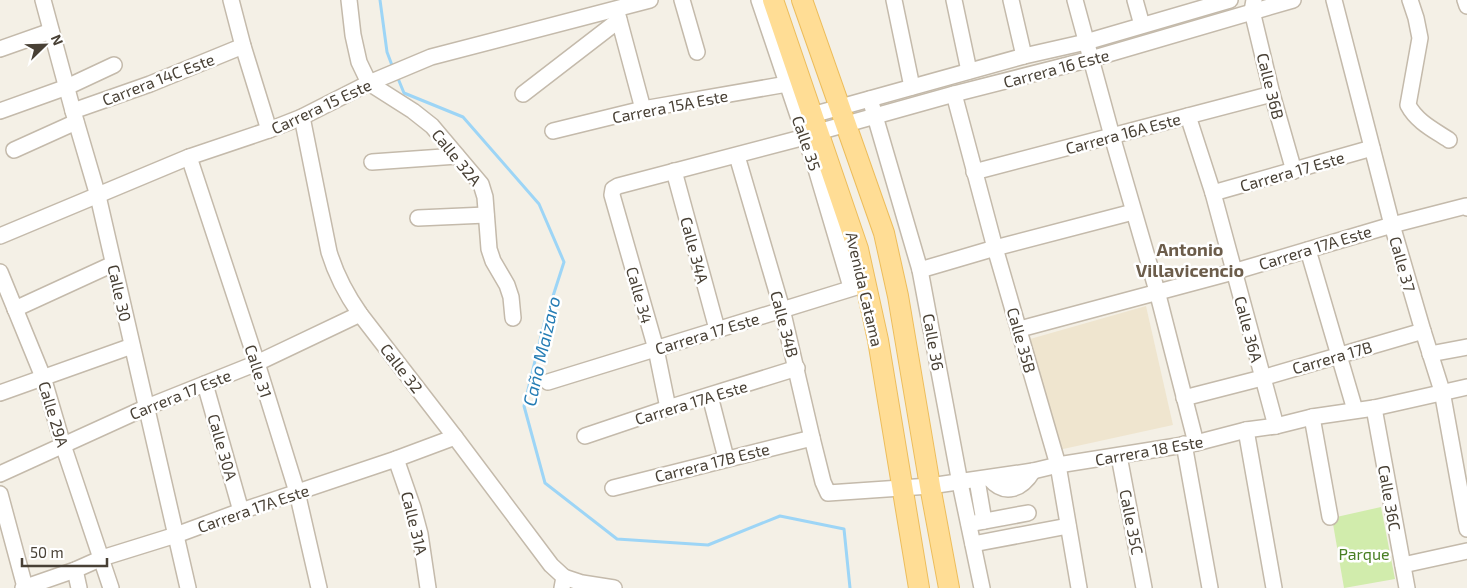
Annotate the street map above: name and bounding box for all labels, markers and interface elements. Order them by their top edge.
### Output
north arrow [20,20,70,70]
text: N [48,32,67,48]
street label: Carrera 16 Este [1001,45,1111,91]
street label: Carrera 14C Este [99,49,217,109]
street label: Calle 36B [1254,51,1288,121]
street label: Carrera 15 Este [268,75,374,137]
street label: Carrera 15A Este [610,85,730,127]
street label: Carrera 16A Este [1063,109,1183,157]
street label: Calle 35 [789,113,825,173]
street label: Calle 32A [428,125,486,189]
street label: Carrera 17 Este [1238,147,1346,195]
street label: Calle 34A [677,215,713,285]
street label: Carrera 17A Este [1256,221,1374,273]
street label: Avenida Catama [843,230,887,348]
street label: Calle 37 [1386,234,1420,294]
district label: Antonio Villavicencio [1136,238,1244,281]
street label: Calle 30 [104,263,136,323]
street label: Calle 34 [623,264,657,326]
street label: Calle 34B [767,289,803,359]
water label: Caño Maizaro [518,294,564,408]
street label: Calle 36A [1231,294,1267,364]
street label: Calle 35B [1004,305,1040,375]
street label: Carrera 17 Este [653,308,761,358]
street label: Calle 36 [920,312,948,372]
street label: Carrera 17B [1290,337,1374,377]
street label: Calle 32 [377,340,427,396]
street label: Calle 31 [241,342,277,400]
street label: Carrera 17 Este [126,365,234,423]
street label: Carrera 17A Este [632,376,750,428]
street label: Calle 29A [35,379,73,449]
street label: Calle 30A [204,412,242,482]
street label: Carrera 18 Este [1094,431,1204,469]
street label: Carrera 17B Este [653,439,771,485]
street label: Calle 36C [1375,463,1405,533]
street label: Carrera 17A Este [195,480,311,536]
street label: Calle 35C [1116,488,1148,556]
street label: Calle 31A [398,489,432,557]
scale bar [22,536,108,568]
text: 50 m [30,543,64,561]
park label: Parque [1338,544,1390,563]

